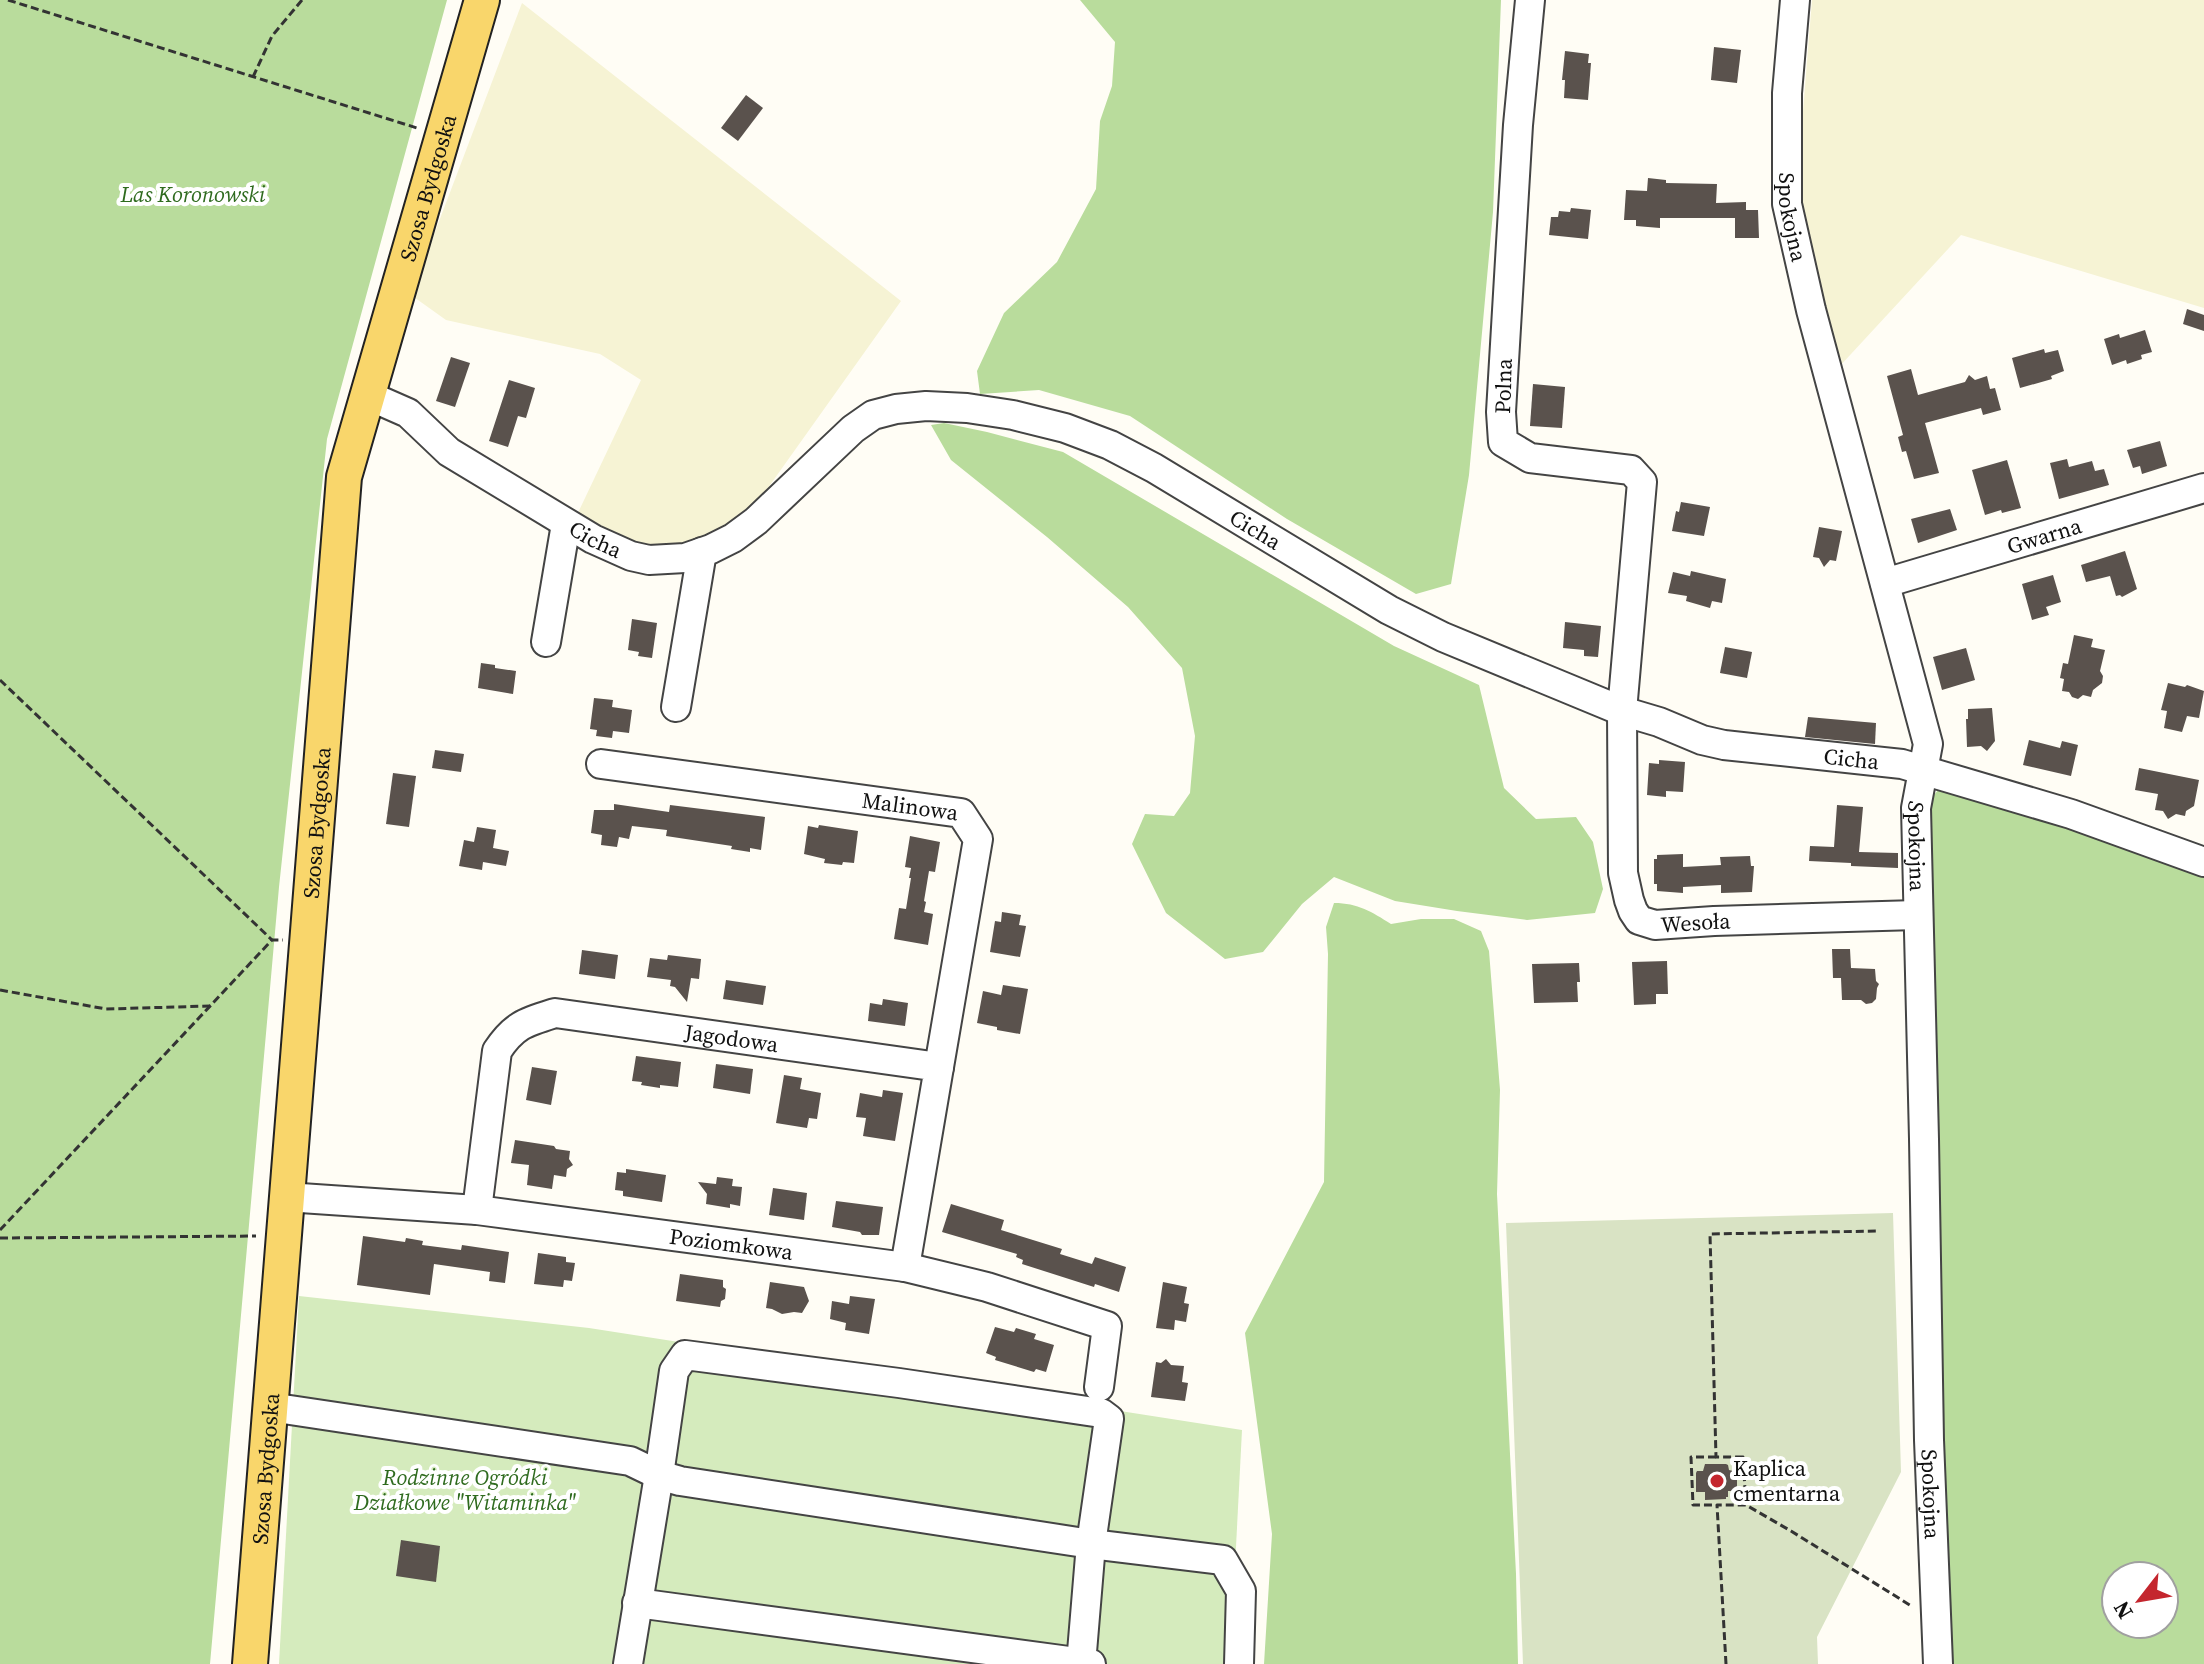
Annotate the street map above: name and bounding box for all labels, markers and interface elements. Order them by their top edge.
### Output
street label: Szosa Bydgoska [392,110,463,265]
street label: Spokojna [1772,173,1815,265]
park label: Las Koronowski [120,179,266,209]
street label: Polna [1487,357,1519,414]
street label: Cicha [1224,502,1288,557]
street label: Gwarna [2003,510,2086,561]
street label: Cicha [564,513,627,565]
street label: Cicha [1822,741,1881,777]
street label: Szosa Bydgoska [296,745,338,900]
street label: Malinowa [860,785,961,828]
street label: Spokojna [1900,799,1933,893]
street label: Wesoła [1660,905,1732,940]
street label: Jagodowa [682,1016,781,1059]
street label: Poziomkowa [668,1221,796,1267]
street label: Szosa Bydgoska [245,1391,286,1545]
street label: Spokojna [1914,1449,1948,1541]
place label: Kaplica cmentarna [1733,1453,1841,1508]
park label: Rodzinne Ogródki Działkowe "Witaminka" [353,1462,576,1517]
marker: Kaplica cmentarna [1708,1472,1726,1490]
north arrow [2100,1560,2180,1640]
text: N [2106,1596,2140,1625]

